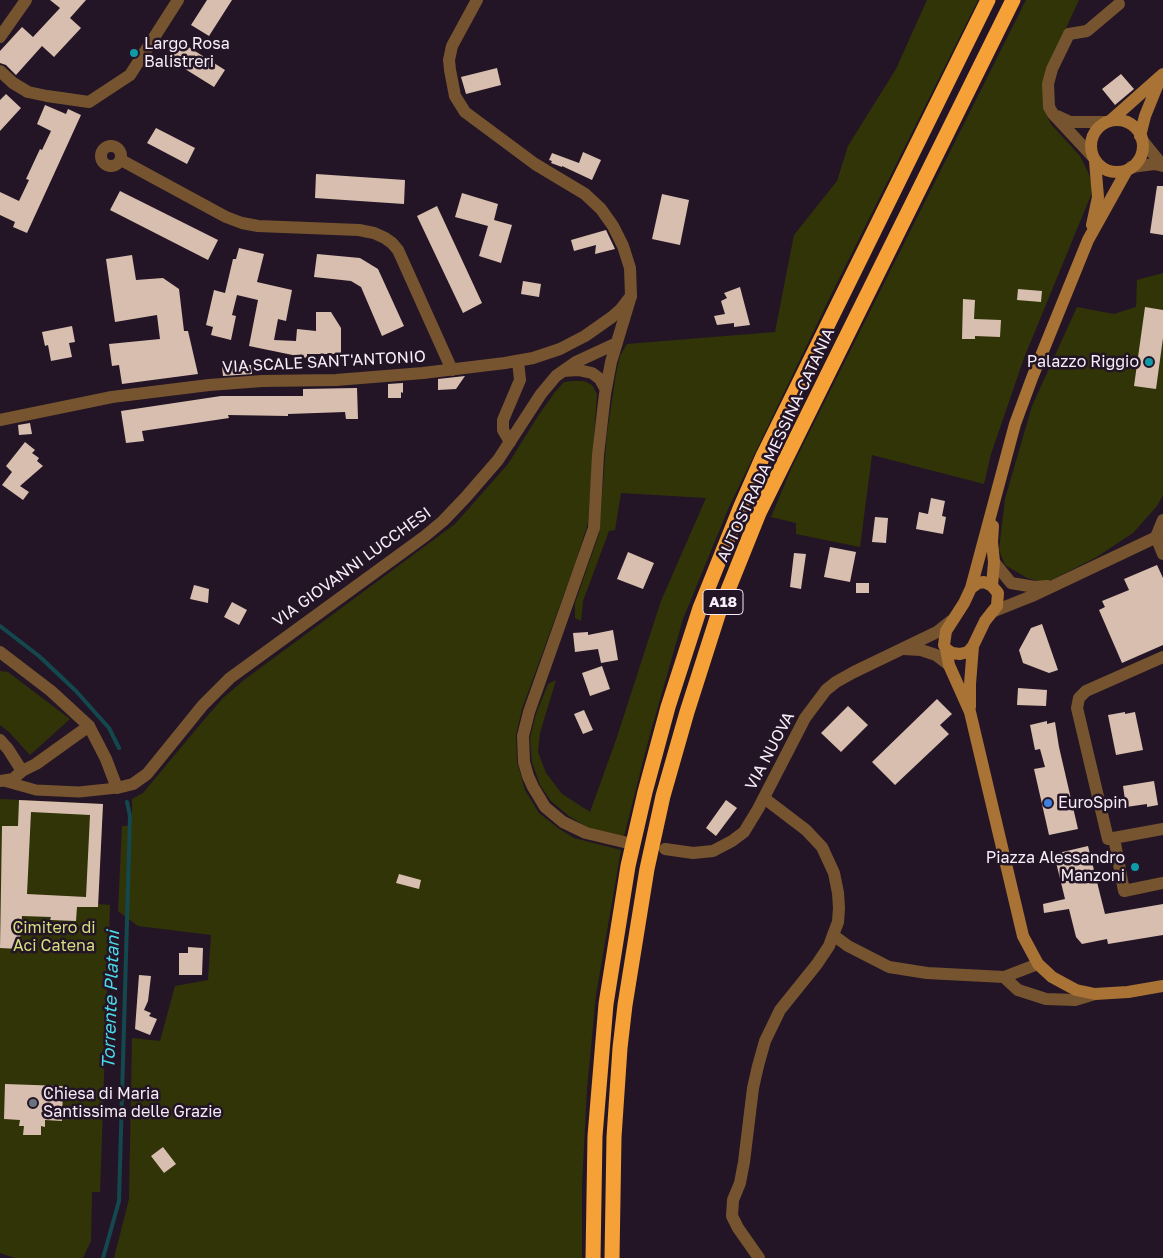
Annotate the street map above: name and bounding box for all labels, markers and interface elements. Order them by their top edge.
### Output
place label: Largo Rosa Balistreri [144,34,230,72]
marker: Largo Rosa Balistreri [128,47,140,59]
street label: AUTOSTRADA MESSINA-CATANIA [713,325,839,565]
street label: VIA SCALE SANT'ANTONIO [222,347,426,377]
place label: Palazzo Riggio [1027,352,1139,372]
marker: Palazzo Riggio [1143,356,1155,368]
street label: VIA GIOVANNI LUCCHESI [269,503,435,631]
road number: A18 [703,590,743,614]
street label: VIA NUOVA [741,709,799,793]
place label: EuroSpin [1058,793,1127,813]
marker: EuroSpin [1042,797,1054,809]
place label: Piazza Alessandro Manzoni [986,848,1125,886]
marker: Piazza Alessandro Manzoni [1129,861,1141,873]
park label: Cimitero di Aci Catena [12,918,96,956]
water label: Torrente Platani [98,930,124,1070]
place label: Chiesa di Maria Santissima delle Grazie [43,1084,222,1122]
marker: Chiesa di Maria Santissima delle Grazie [27,1097,39,1109]

